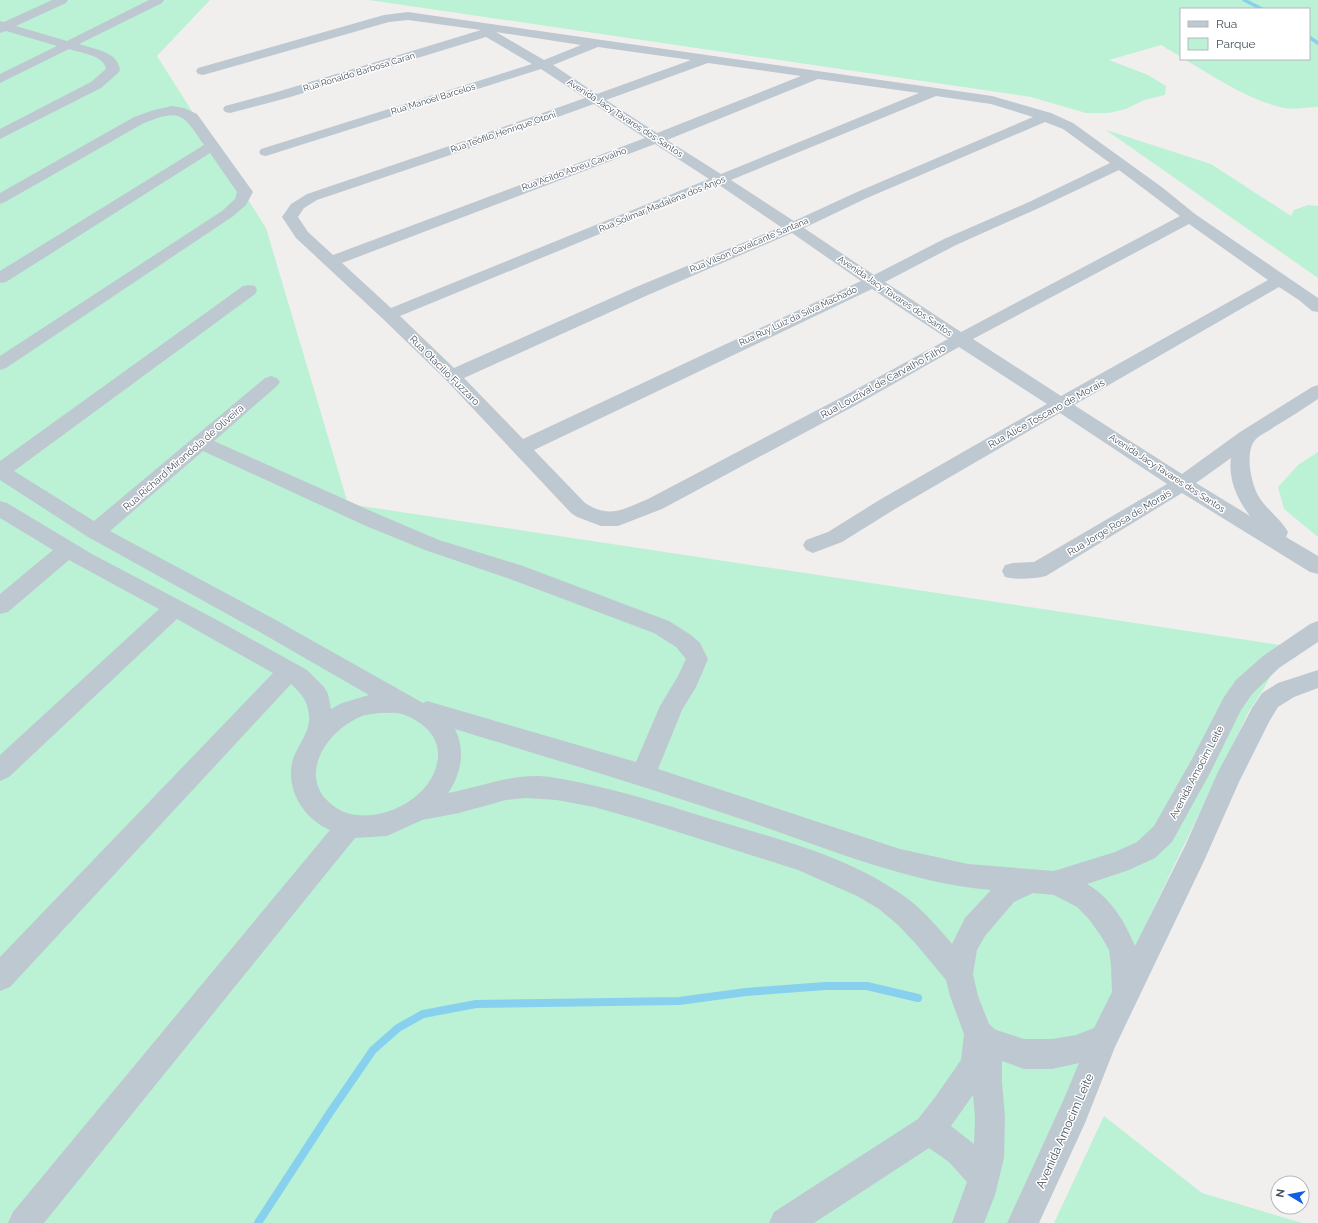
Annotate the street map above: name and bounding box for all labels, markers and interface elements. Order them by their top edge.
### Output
legend [1180,8,1310,60]
text: Rua [1216,17,1237,31]
text: Parque [1216,37,1256,51]
street label: Rua Ronaldo Barbosa Caran [302,50,416,94]
street label: Avenida Jacy Tavares dos Santos [565,77,685,160]
street label: Rua Manoel Barcelos [390,81,477,117]
street label: Rua Teófilo Henrique Otoni [449,109,557,155]
street label: Rua Acildo Abreu Carvalho [520,145,628,193]
street label: Rua Solimar Madalena dos Anjos [597,174,727,234]
street label: Rua Vilson Cavalcante Santana [688,215,810,275]
street label: Avenida Jacy Tavares dos Santos [836,254,955,338]
street label: Rua Ruy Luiz da Silva Machado [737,284,859,348]
street label: Rua Otacílio Fuzzaro [408,333,482,407]
street label: Rua Louzival de Carvalho Filho [819,342,948,421]
street label: Rua Alice Toscano de Morais [986,377,1107,450]
street label: Rua Richard Mirandola de Oliveira [121,402,246,513]
street label: Avenida Jacy Tavares dos Santos [1107,432,1227,515]
street label: Rua Jorge Rosa de Morais [1065,487,1173,558]
street label: Avenida Amocim Leite [1167,724,1226,821]
street label: Avenida Amocim Leite [1033,1071,1097,1191]
north arrow [1270,1175,1310,1215]
text: N [1274,1188,1288,1199]

